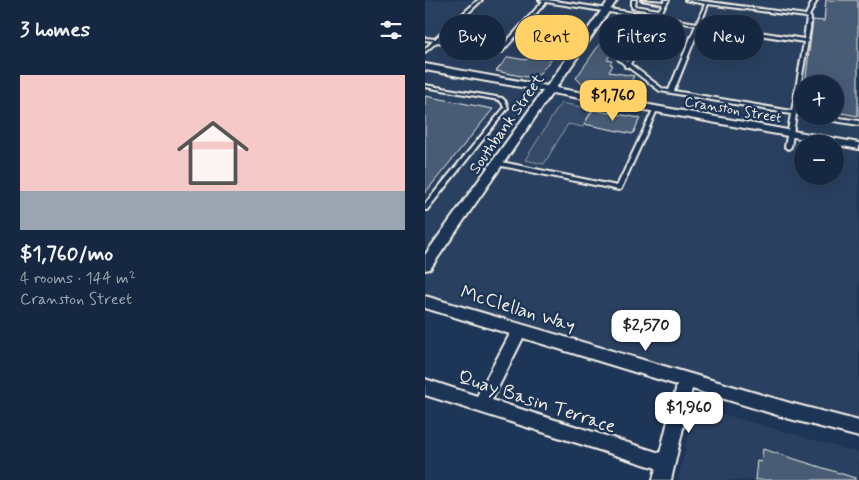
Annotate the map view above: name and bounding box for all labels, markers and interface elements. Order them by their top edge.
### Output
chip: Buy [440,15,505,60]
chip: Rent [515,15,589,60]
chip: Filters [599,15,685,60]
chip: New [695,15,763,60]
text: 3 homes [20,16,90,44]
icon: filters [377,16,405,44]
street label: Southbank Street [465,69,550,178]
map controls [794,75,844,185]
button: + [794,75,844,125]
pin: $1,760 [572,80,654,122]
text: $1,760 [591,85,635,106]
street label: Cranston Street [683,93,783,127]
icon: home [168,108,258,198]
button: − [794,135,844,185]
text: $1,760/mo [20,240,113,268]
text: 4 rooms · 144 m² [20,268,136,289]
street label: McClellan Way [458,280,578,338]
text: Cranston Street [20,289,132,310]
pin: $2,570 [605,310,687,352]
text: $2,570 [622,315,670,336]
street label: Quay Basin Terrace [455,365,619,439]
pin: $1,960 [648,392,730,434]
text: $1,960 [666,397,712,418]

